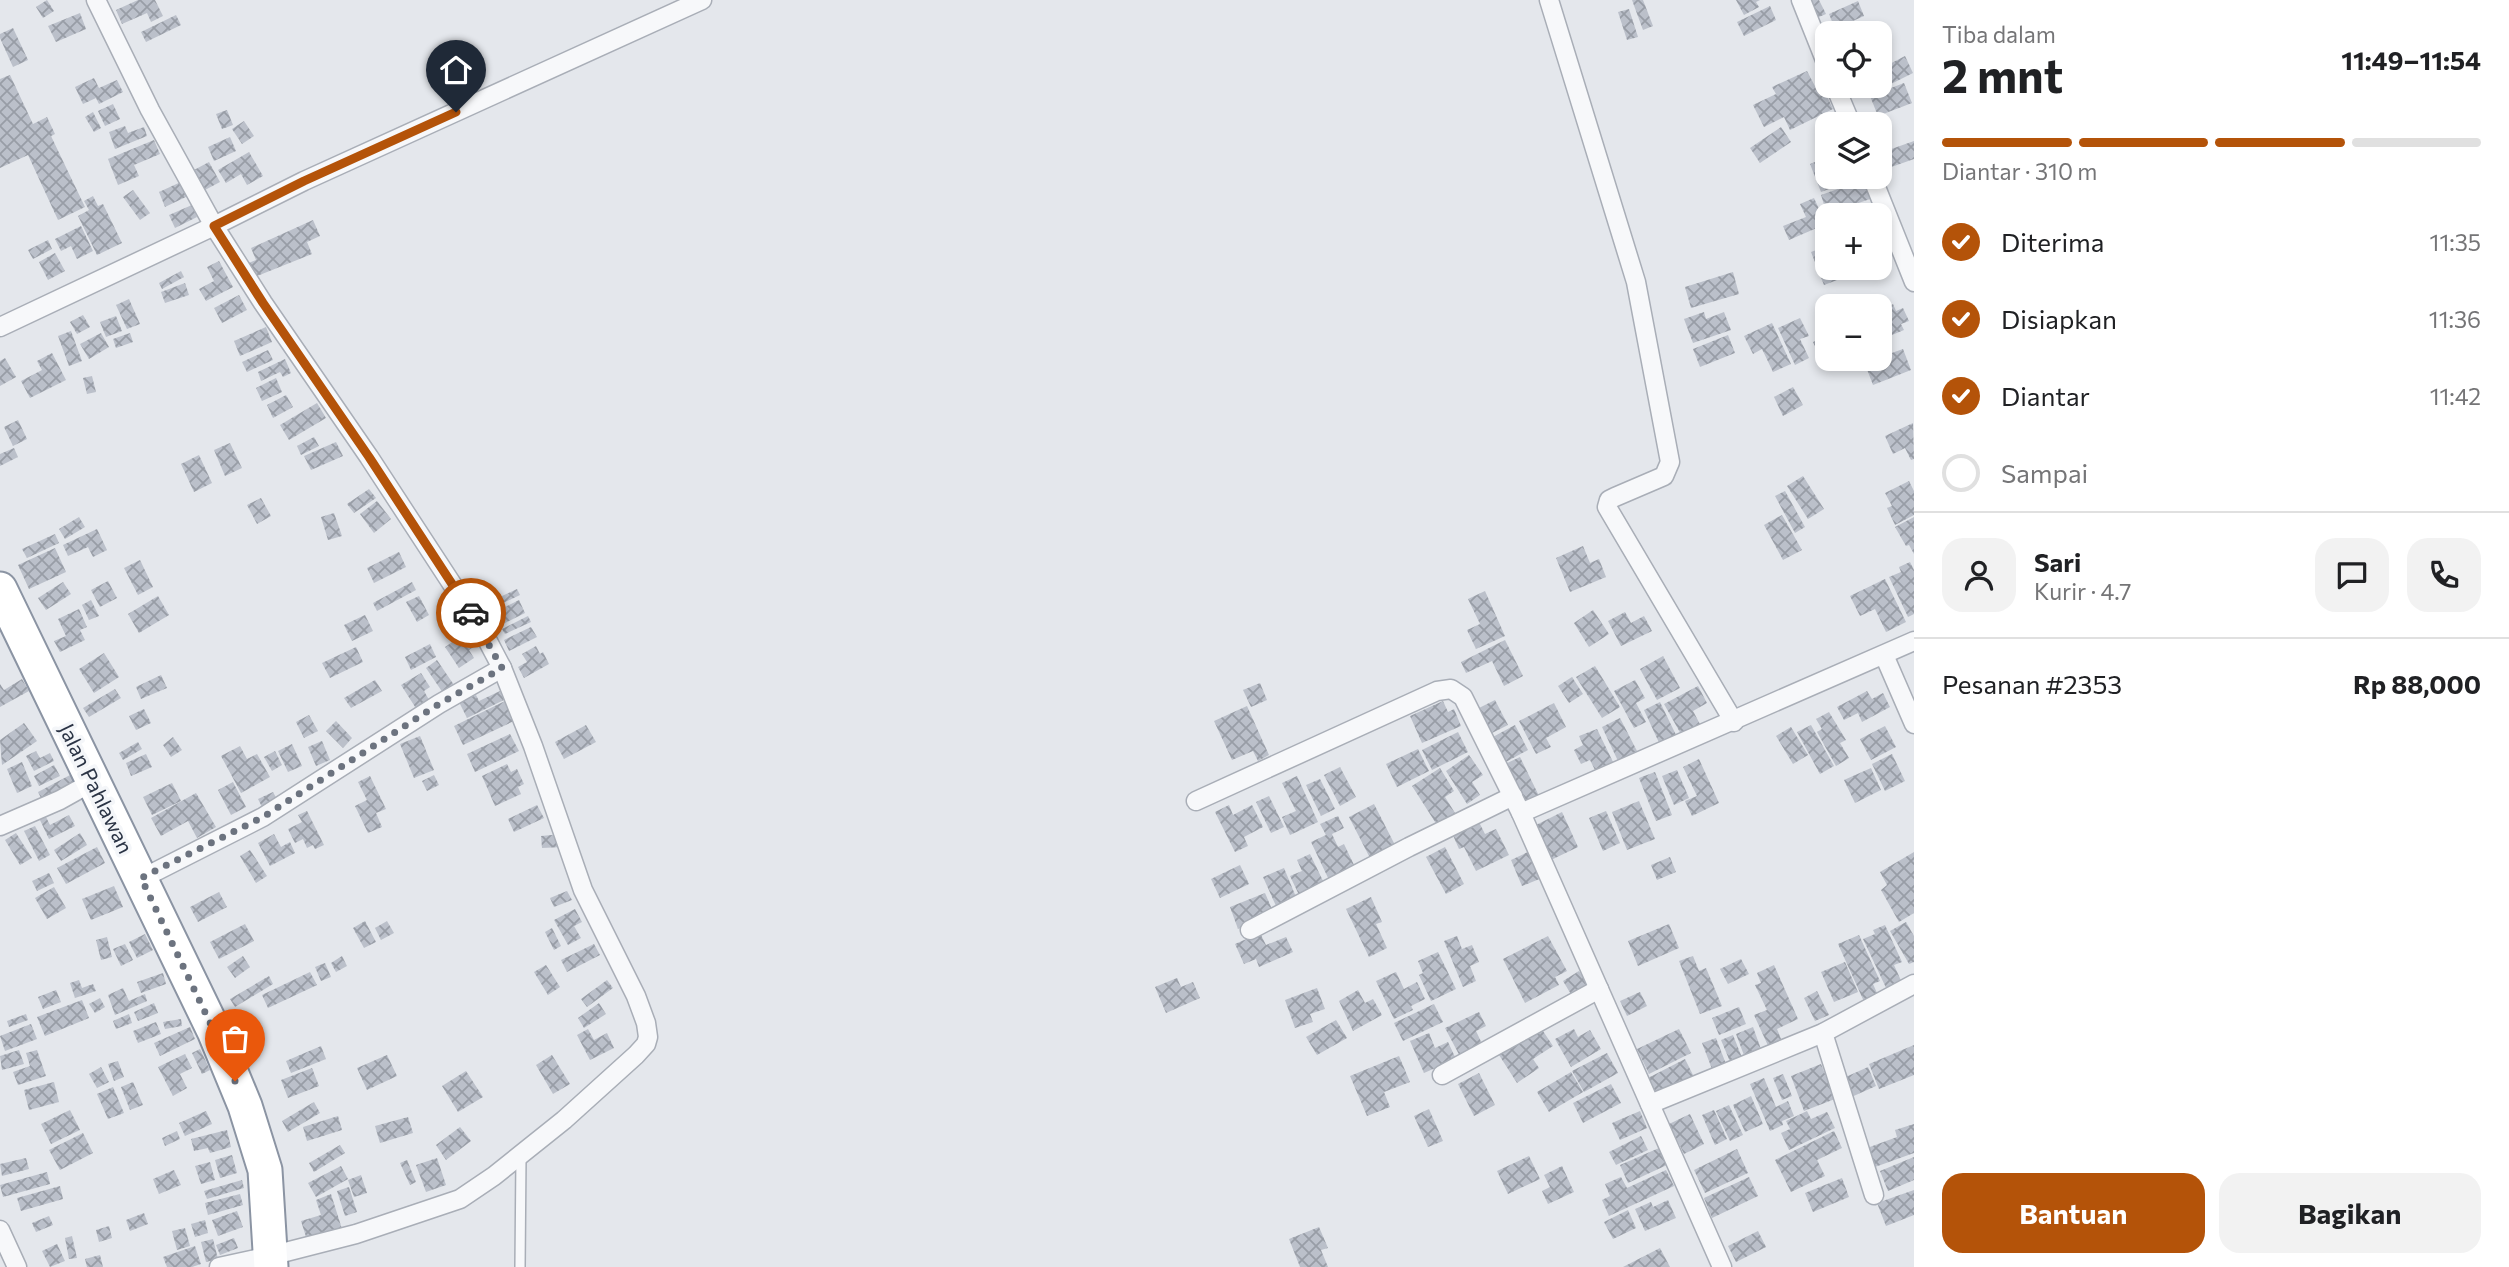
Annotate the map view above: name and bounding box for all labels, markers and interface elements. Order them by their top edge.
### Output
text: Tiba dalam [1942,20,2056,48]
map controls [1815,21,1892,371]
button: locate [1815,21,1892,98]
pin [426,40,486,112]
text: 11:49–11:54 [2341,44,2481,75]
text: 2 mnt [1942,46,2063,102]
icon: home [437,51,475,89]
button: layers [1815,112,1892,189]
text: Diantar · 310 m [1942,157,2097,185]
button: + [1815,203,1892,280]
icon: check [1942,223,1980,261]
text: Diterima [2001,226,2104,257]
text: 11:35 [2430,228,2481,256]
button: − [1815,294,1892,371]
icon: check [1942,300,1980,338]
text: Disiapkan [2001,303,2117,334]
text: 11:36 [2429,305,2481,333]
icon: check [1942,377,1980,415]
text: Diantar [2001,380,2090,411]
text: 11:42 [2430,382,2481,410]
text: Sampai [2001,457,2088,488]
button: person [1942,538,2016,612]
button: chat [2315,538,2389,612]
button: phone [2407,538,2481,612]
text: Sari [2034,546,2081,577]
text: Kurir · 4.7 [2034,577,2132,605]
courier [436,578,506,648]
icon: car [452,594,490,632]
text: Pesanan #2353 [1942,668,2122,699]
text: Rp 88,000 [2353,668,2481,699]
street label: Jalan Pahlawan [55,719,139,857]
pin [205,1009,265,1081]
icon: bag [216,1020,254,1058]
button: Bantuan [1942,1173,2205,1253]
button: Bagikan [2219,1173,2481,1253]

